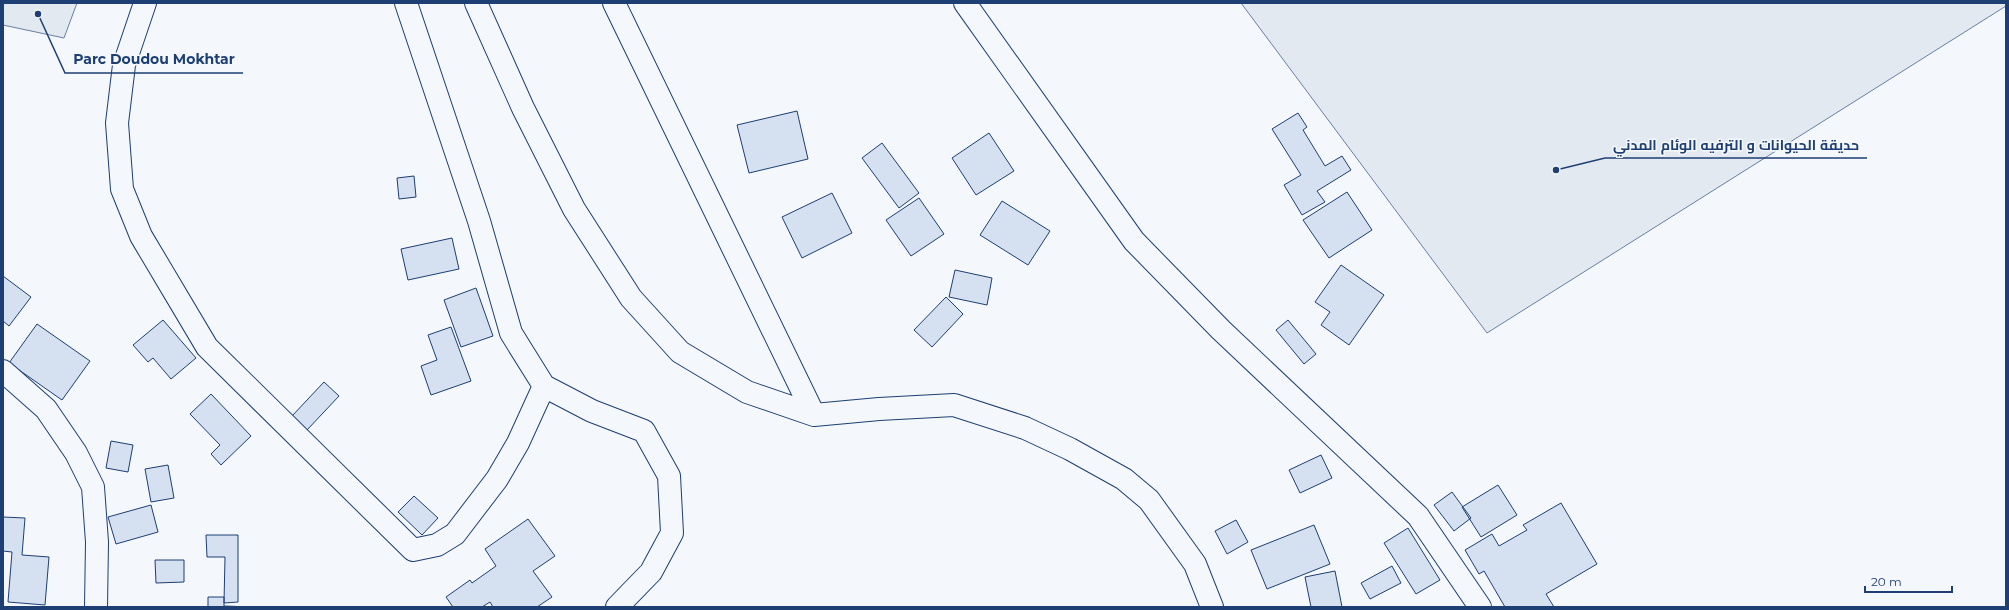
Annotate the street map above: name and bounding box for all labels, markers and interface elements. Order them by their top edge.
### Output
callout: Parc Doudou Mokhtar [65,47,243,73]
text: Parc Doudou Mokhtar [73,50,235,68]
callout: حديقة الحيوانات و الترفيه الوئام المدني [1605,132,1867,158]
text: حديقة الحيوانات و الترفيه الوئام المدني [1613,136,1859,157]
scale bar [1865,568,1952,594]
text: 20 m [1871,574,1902,589]

